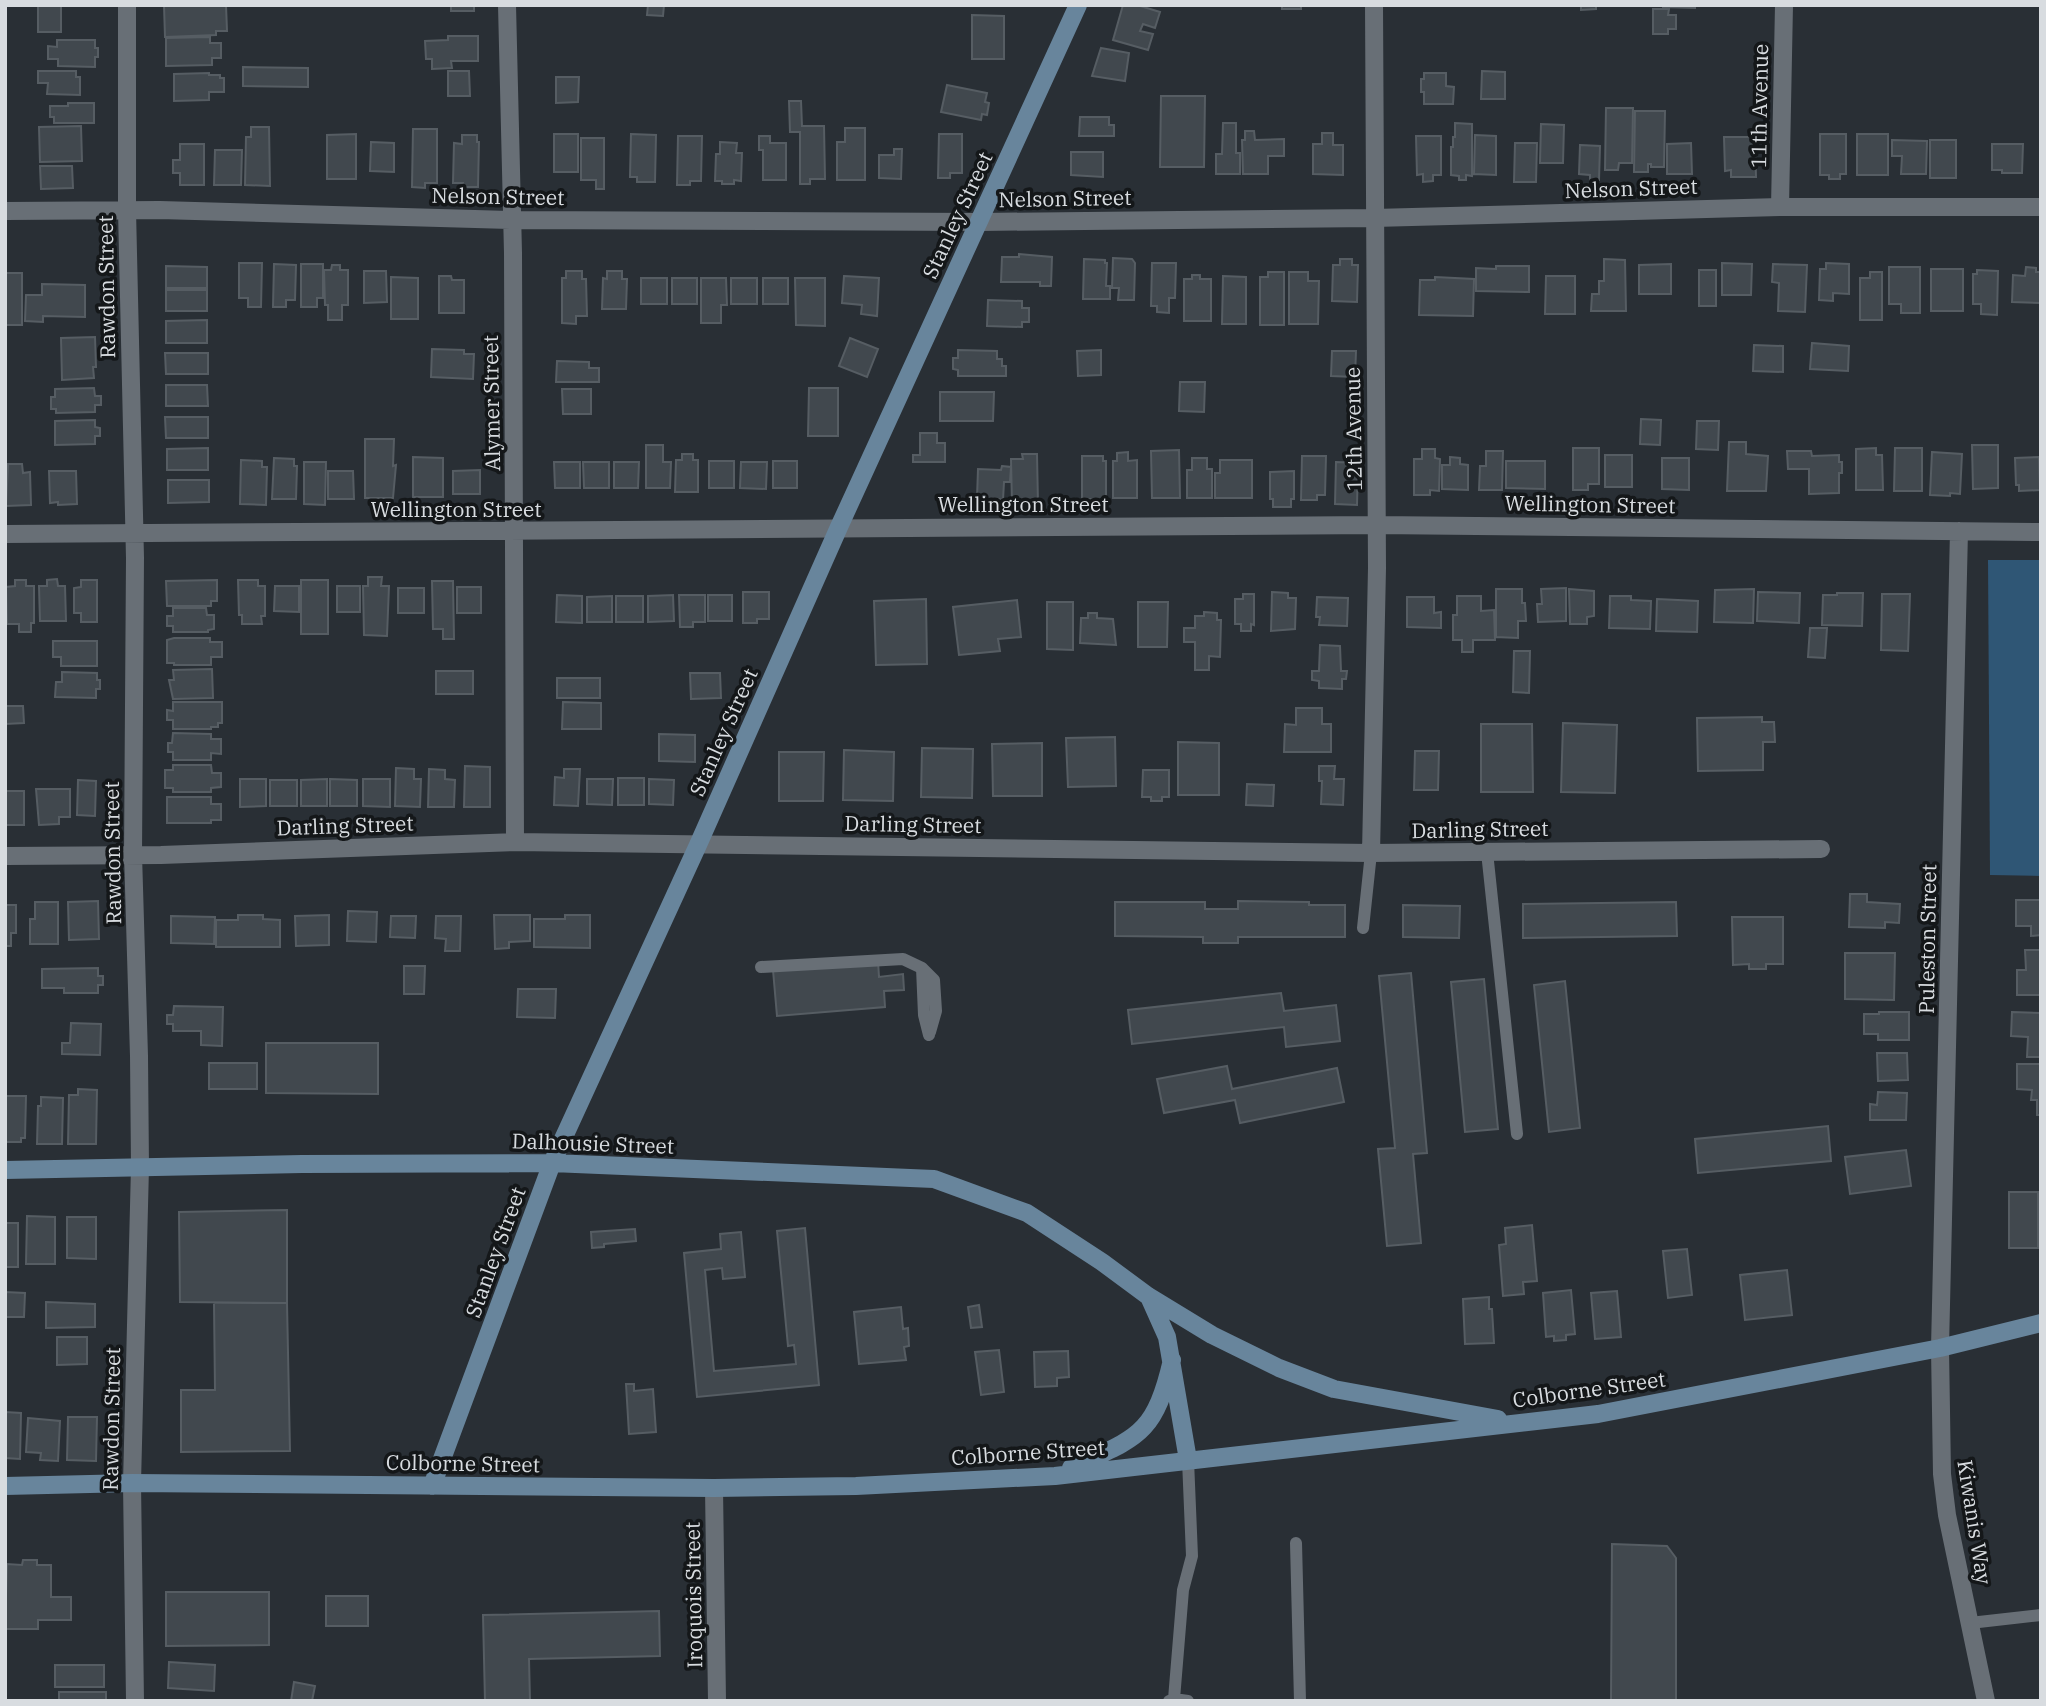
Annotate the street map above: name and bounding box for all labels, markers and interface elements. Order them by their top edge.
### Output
street label: 11th Avenue [1744,44,1774,168]
street label: Stanley Street [915,147,999,283]
street label: Nelson Street [1564,172,1698,204]
street label: Nelson Street [431,181,565,211]
street label: Nelson Street [998,183,1132,213]
street label: Rawdon Street [91,215,121,359]
street label: Alymer Street [476,335,506,471]
street label: 12th Avenue [1338,367,1368,491]
street label: Wellington Street [1504,489,1676,519]
street label: Wellington Street [937,490,1109,518]
street label: Wellington Street [370,495,542,523]
street label: Stanley Street [682,664,764,800]
street label: Rawdon Street [97,781,127,925]
street label: Darling Street [276,809,414,841]
street label: Darling Street [844,809,982,839]
street label: Darling Street [1411,814,1549,844]
street label: Puleston Street [1912,864,1942,1014]
street label: Dalhousie Street [511,1126,675,1160]
street label: Stanley Street [458,1183,532,1321]
street label: Rawdon Street [96,1347,126,1491]
street label: Colborne Street [1511,1364,1667,1414]
street label: Colborne Street [950,1433,1106,1471]
street label: Colborne Street [386,1448,540,1478]
street label: Kiwanis Way [1951,1458,1999,1587]
street label: Iroquois Street [678,1521,708,1669]

